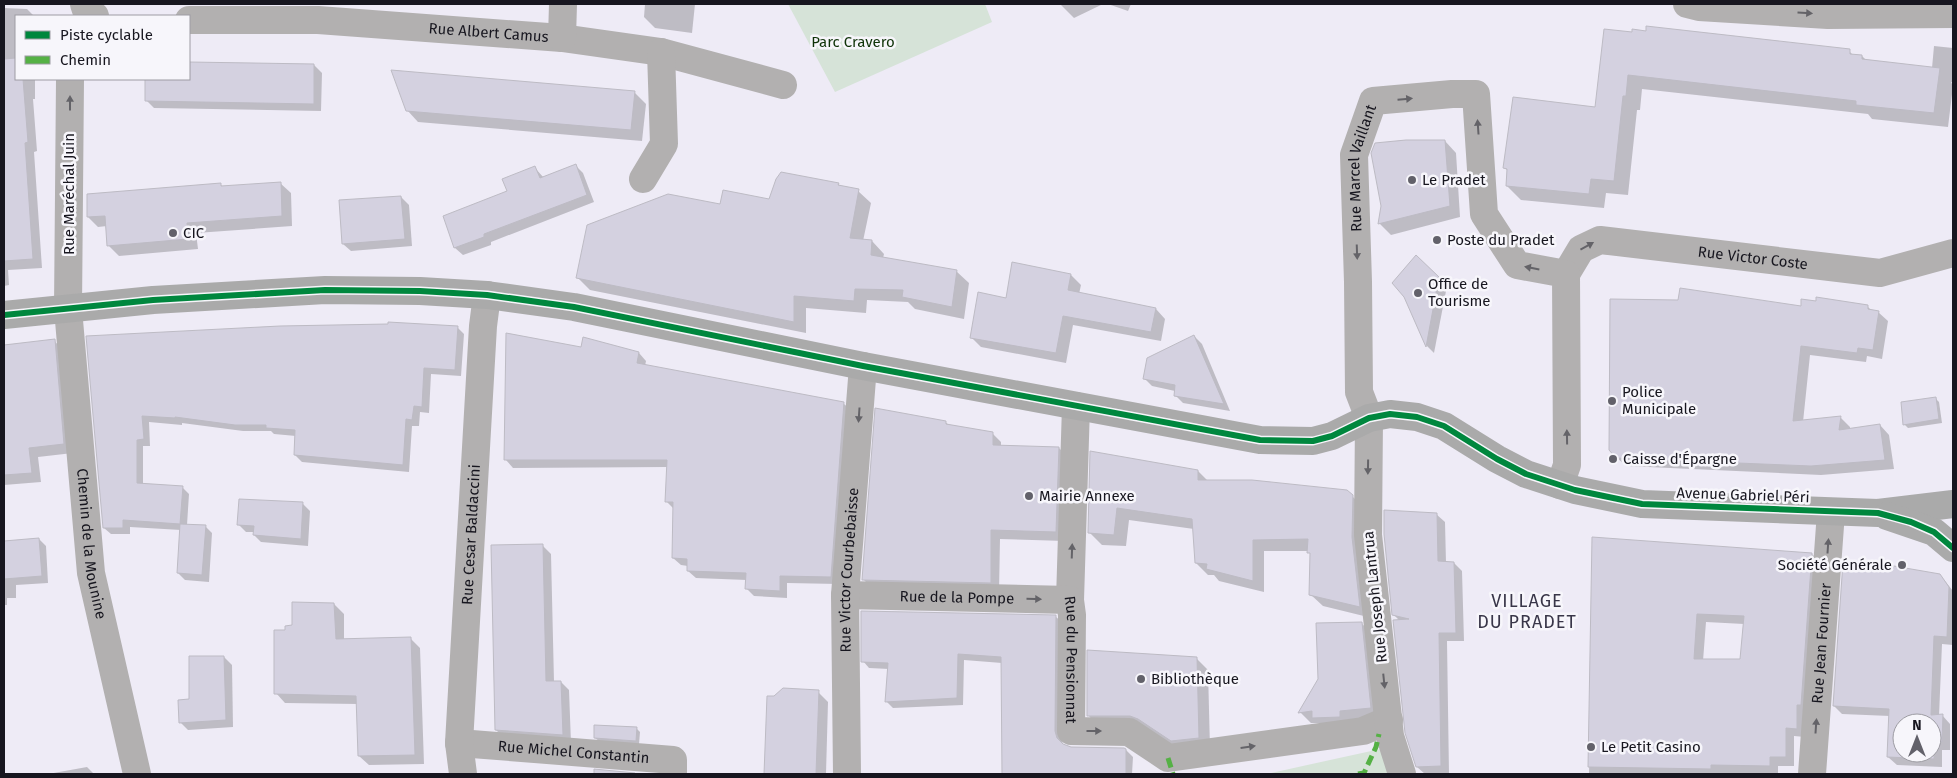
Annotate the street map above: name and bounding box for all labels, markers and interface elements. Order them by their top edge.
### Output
one-way arrow [1797,10,1813,18]
legend [15,15,190,80]
street label: Rue Albert Camus [428,19,549,46]
text: Piste cyclable [60,26,153,44]
park label: Parc Cravero [811,33,895,51]
text: Chemin [60,51,111,69]
one-way arrow [66,94,74,110]
one-way arrow [1398,94,1414,102]
street label: Rue Marcel Vaillant [1345,101,1380,232]
one-way arrow [1474,119,1482,135]
street label: Rue Maréchal Juin [60,133,78,255]
place label: Le Pradet [1422,171,1486,189]
marker: Le Pradet [1406,174,1418,186]
place label: CIC [183,224,205,242]
marker: CIC [167,227,179,239]
place label: Poste du Pradet [1447,231,1555,249]
marker: Poste du Pradet [1431,234,1443,246]
one-way arrow [1581,242,1594,251]
street label: Rue Victor Coste [1697,243,1809,273]
one-way arrow [1354,244,1362,260]
one-way arrow [1523,263,1539,271]
place label: Office de Tourisme [1428,275,1490,310]
marker: Office de Tourisme [1412,287,1424,299]
place label: Police Municipale [1622,383,1696,418]
marker: Police Municipale [1606,395,1618,407]
one-way arrow [855,407,863,423]
one-way arrow [1562,429,1570,445]
place label: Caisse d'Épargne [1623,450,1737,468]
marker: Caisse d'Épargne [1607,453,1619,465]
one-way arrow [1364,459,1372,475]
street label: Rue Cesar Baldaccini [458,464,484,606]
street label: Chemin de la Mounine [73,468,110,621]
street label: Avenue Gabriel Péri [1676,484,1810,506]
street label: Rue Victor Courbebaisse [836,487,862,653]
place label: Mairie Annexe [1039,487,1135,505]
marker: Mairie Annexe [1023,490,1035,502]
street label: Rue Joseph Lantrua [1359,530,1391,664]
one-way arrow [1825,538,1833,554]
one-way arrow [1068,543,1076,559]
place label: Société Générale [1778,556,1892,574]
marker: Société Générale [1896,559,1908,571]
street label: Rue Jean Fournier [1808,582,1835,704]
street label: Rue de la Pompe [899,587,1014,608]
district label: VILLAGE DU PRADET [1477,590,1577,633]
one-way arrow [1026,595,1042,603]
street label: Rue du Pensionnat [1061,595,1081,724]
place label: Bibliothèque [1151,670,1239,688]
marker: Bibliothèque [1135,673,1147,685]
one-way arrow [1380,673,1388,689]
north arrow [1892,713,1942,763]
one-way arrow [1812,717,1820,733]
text: N [1912,717,1922,734]
one-way arrow [1086,727,1102,735]
street label: Rue Michel Constantin [497,737,650,767]
place label: Le Petit Casino [1601,738,1701,756]
marker: Le Petit Casino [1585,741,1597,753]
one-way arrow [1240,743,1256,751]

